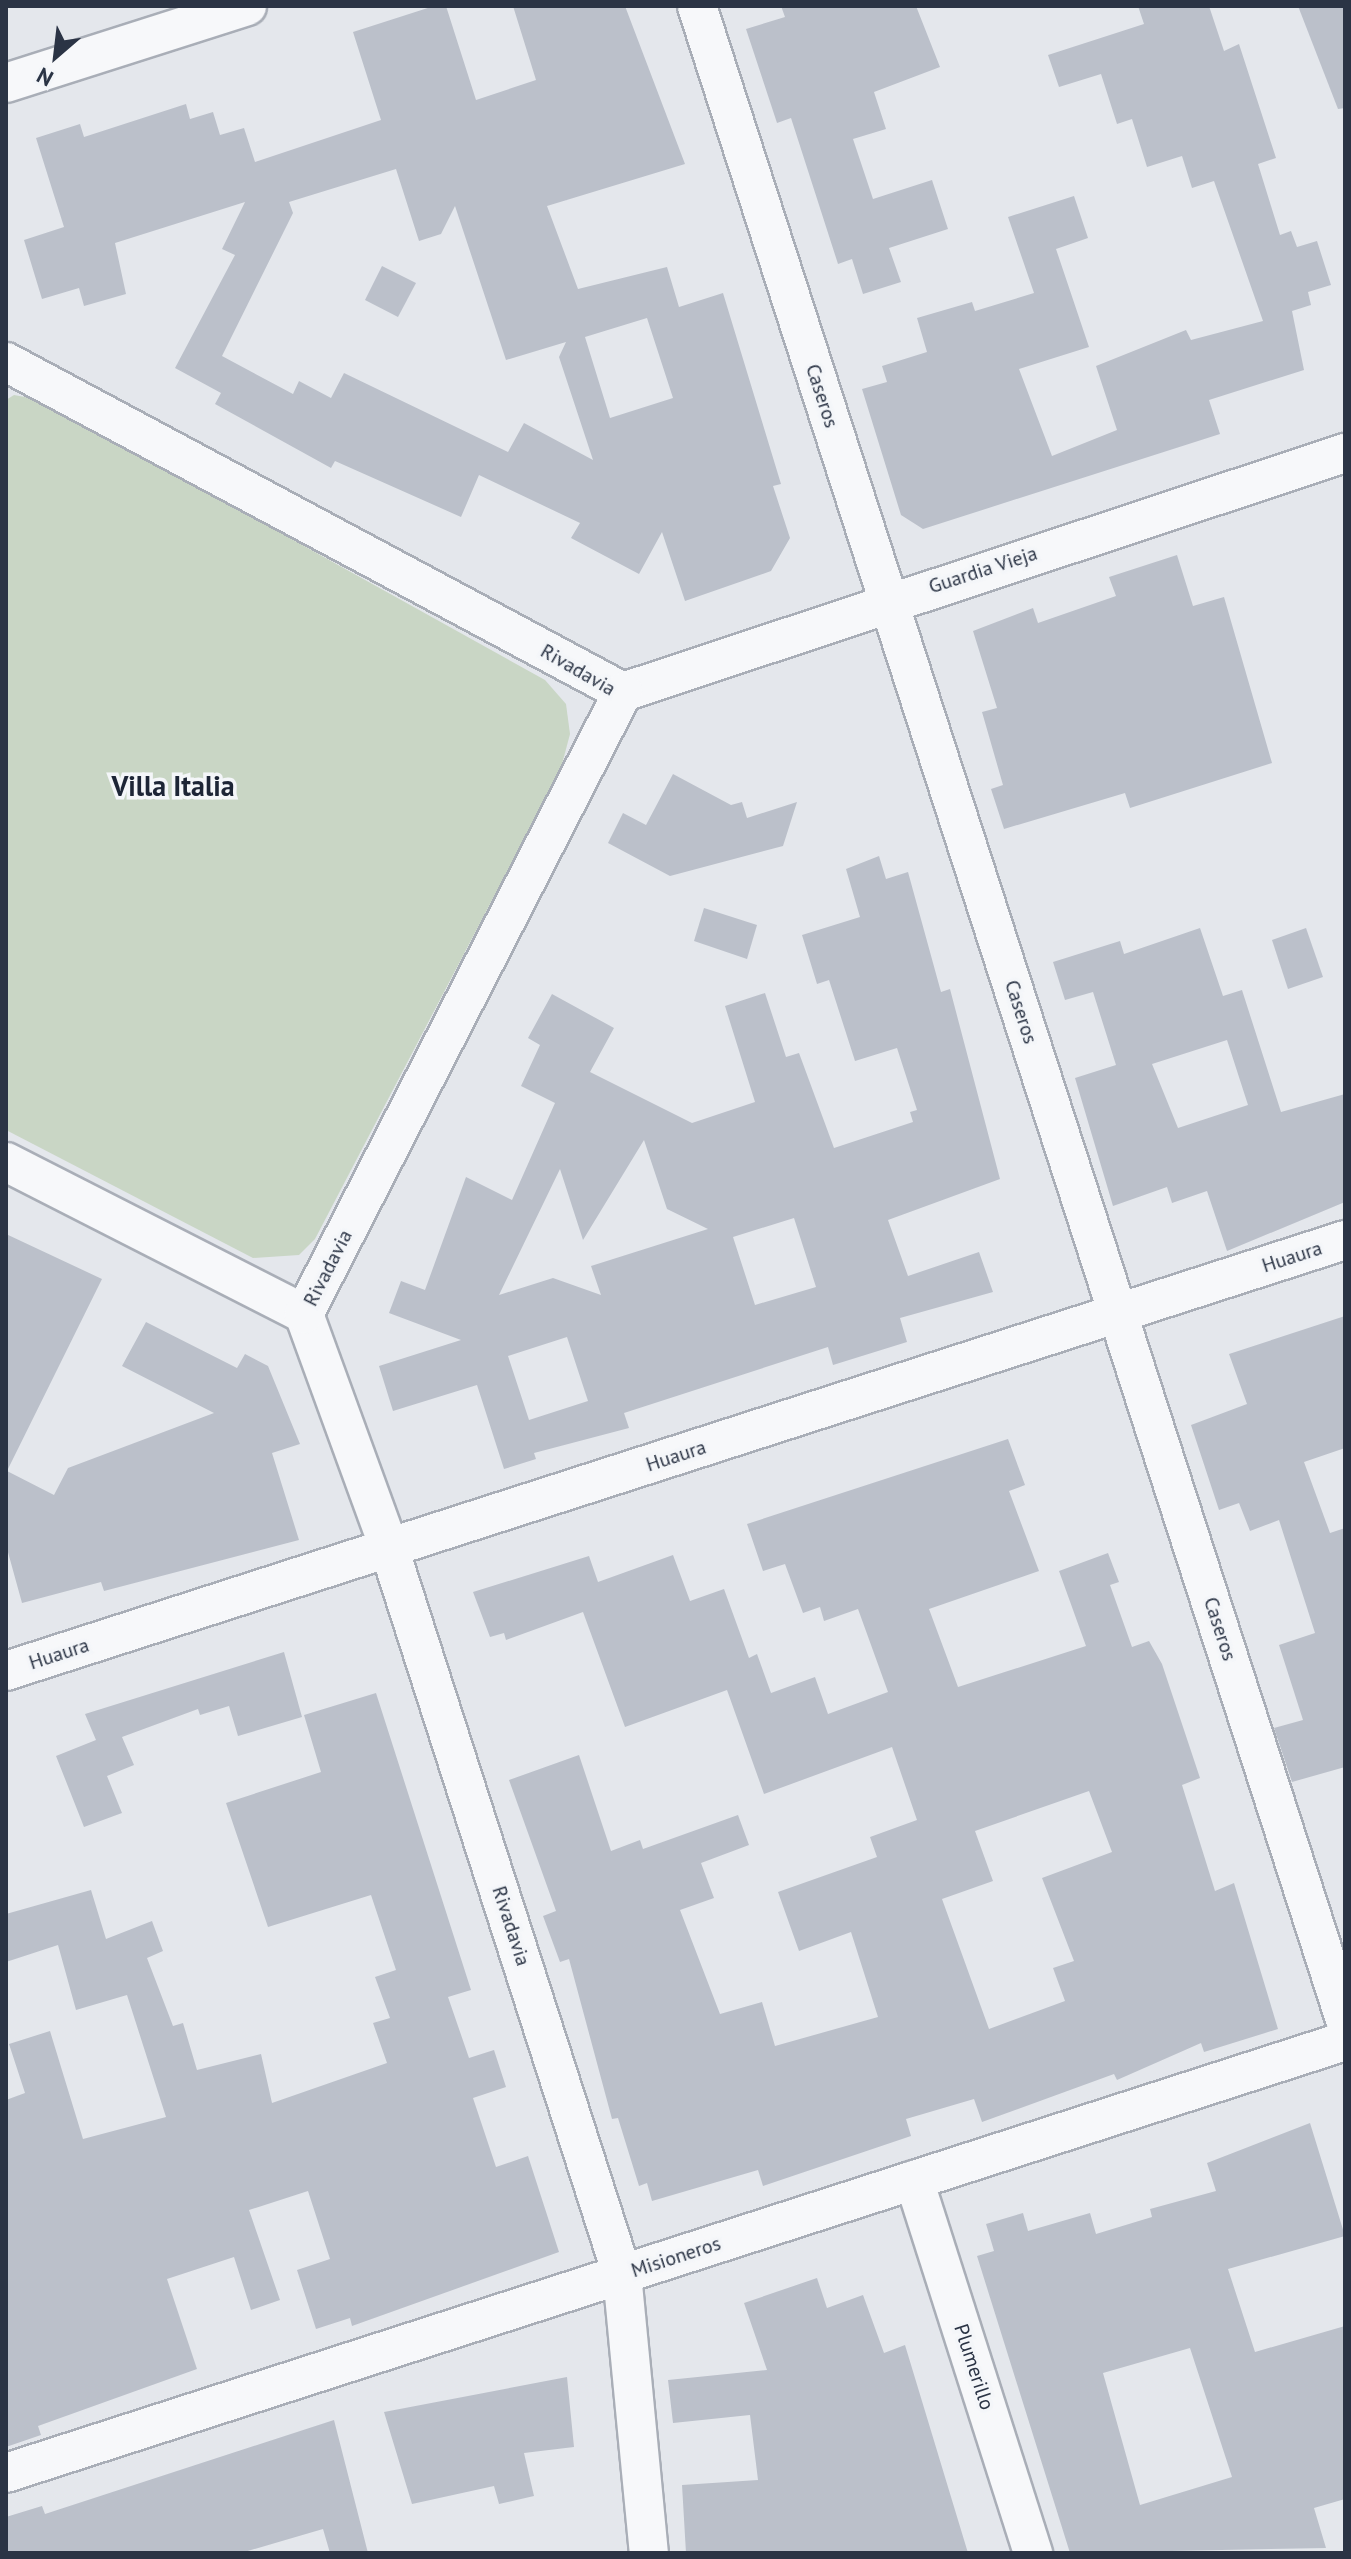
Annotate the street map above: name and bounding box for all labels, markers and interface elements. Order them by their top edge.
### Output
north arrow [16,16,96,96]
text: N [32,61,58,93]
street label: Caseros [800,361,844,431]
street label: Guardia Vieja [925,541,1041,599]
street label: Rivadavia [536,639,620,701]
district label: Villa Italia [111,769,235,803]
street label: Caseros [999,977,1043,1047]
street label: Rivadavia [299,1226,357,1310]
street label: Huaura [1259,1236,1325,1278]
street label: Huaura [643,1435,709,1477]
street label: Caseros [1198,1594,1242,1664]
street label: Huaura [26,1633,92,1675]
street label: Rivadavia [487,1883,535,1969]
street label: Misioneros [628,2231,724,2283]
street label: Plumerillo [949,2321,999,2413]

